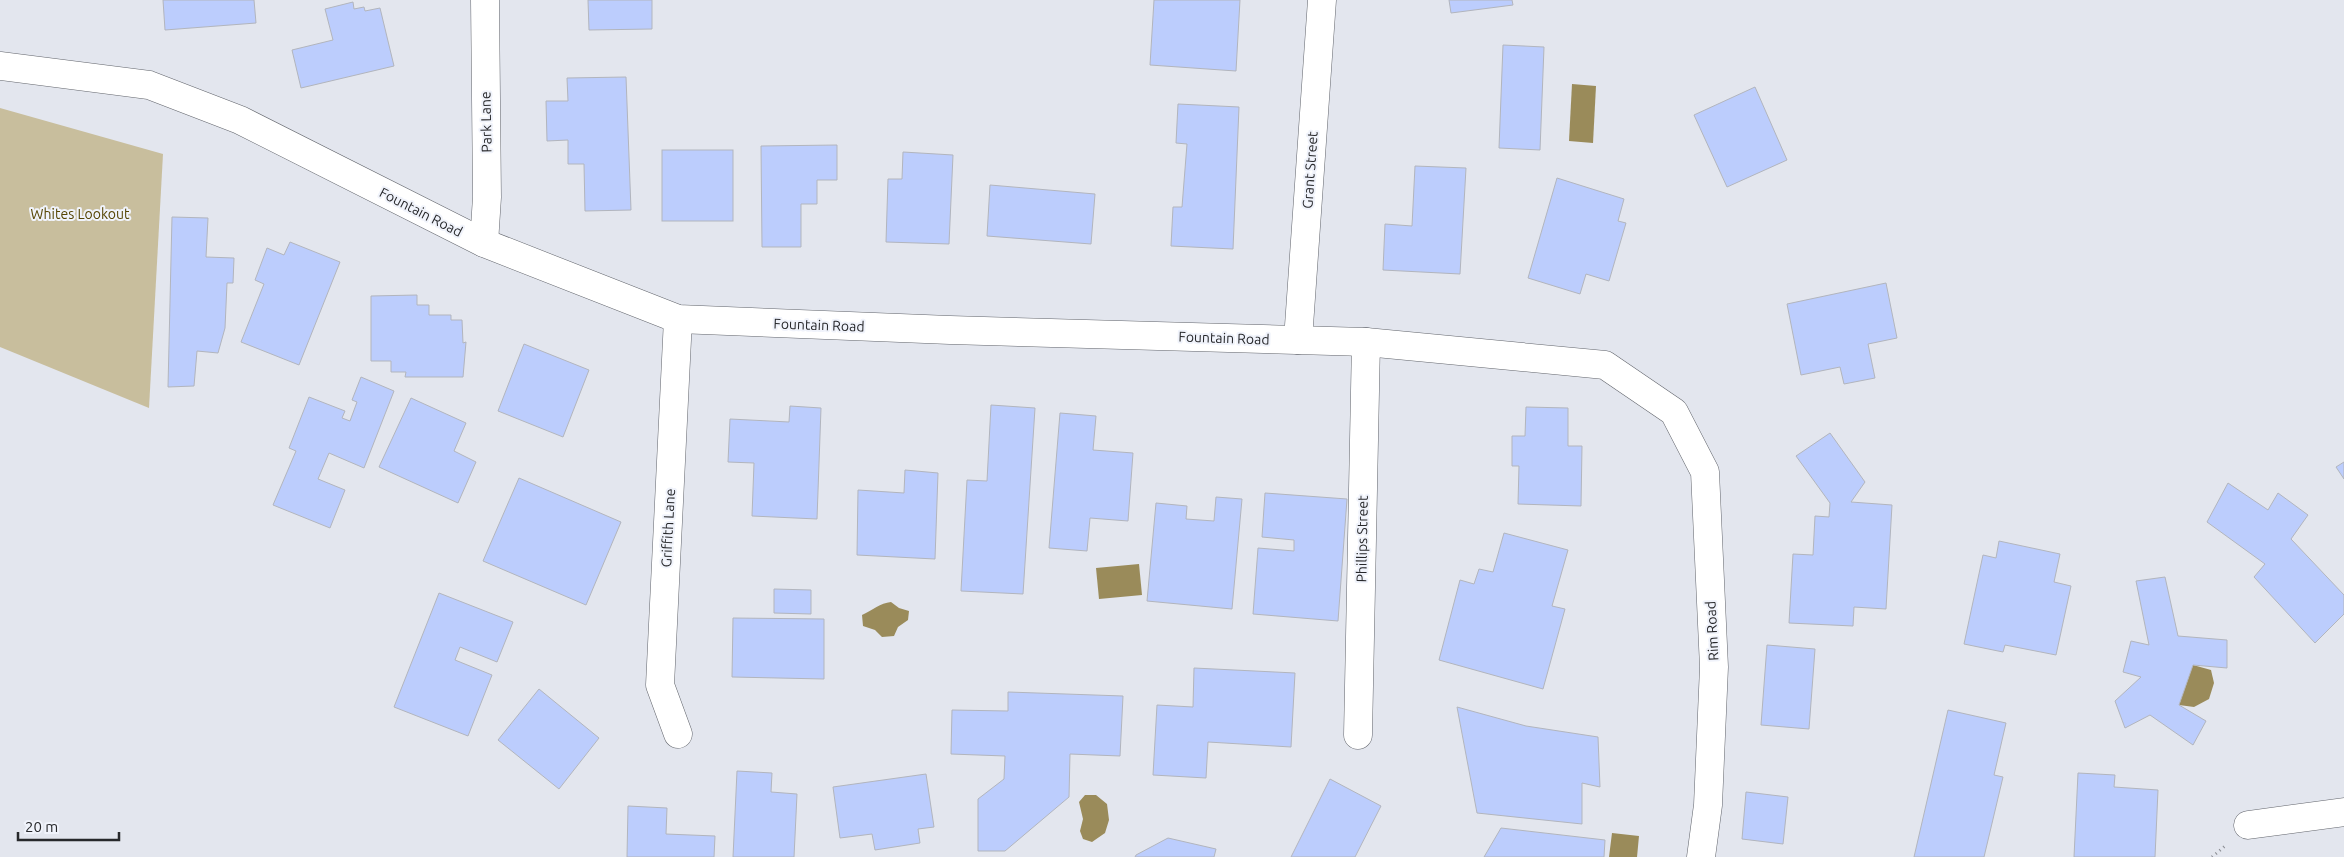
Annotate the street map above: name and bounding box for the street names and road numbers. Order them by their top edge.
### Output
street label: Park Lane [477,91,495,153]
street label: Grant Street [1299,130,1321,209]
street label: Fountain Road [377,184,465,240]
street label: Fountain Road [773,315,865,335]
street label: Fountain Road [1178,328,1270,348]
street label: Griffith Lane [658,488,678,568]
street label: Phillips Street [1353,495,1371,583]
street label: Rim Road [1702,601,1722,661]

